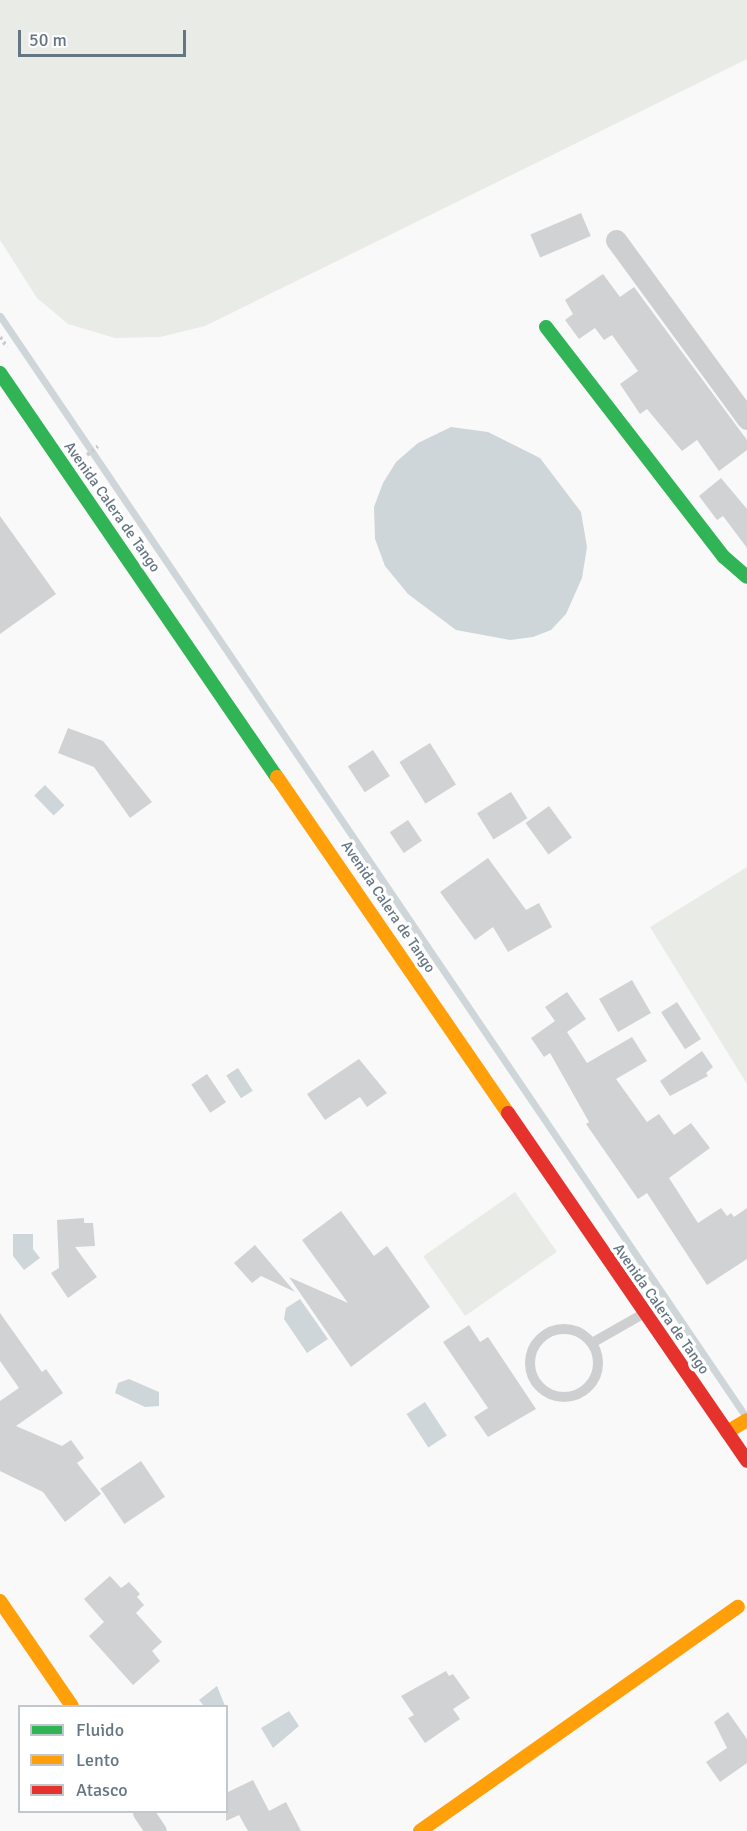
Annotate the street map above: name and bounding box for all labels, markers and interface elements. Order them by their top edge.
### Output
scale bar [21,18,189,56]
text: 50 m [29,29,67,51]
street label: Avenida Calera de Tango [60,438,164,576]
street label: Avenida Calera de Tango [337,838,439,976]
street label: Avenida Calera de Tango [609,1240,713,1378]
legend [18,1705,228,1813]
text: Fluido [76,1719,124,1741]
text: Lento [76,1749,119,1771]
text: Atasco [76,1779,128,1801]

